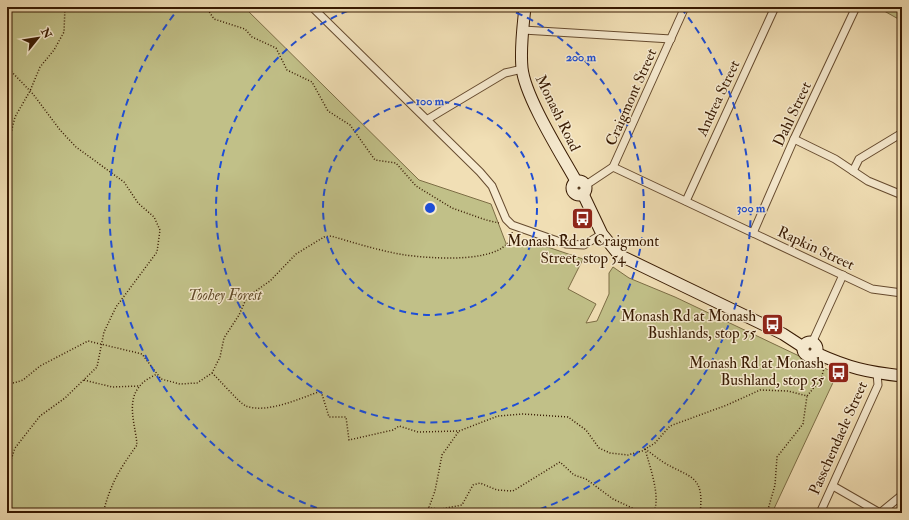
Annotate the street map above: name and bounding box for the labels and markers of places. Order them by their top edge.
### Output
centre of rings [423,201,437,215]
bus stop icon: Monash Rd at Craigmont Street, stop 54 [570,205,596,231]
place label: Monash Rd at Craigmont Street, stop 54 [507,232,659,269]
place label: Monash Rd at Monash Bushlands, stop 55 [621,307,756,344]
bus stop icon: Monash Rd at Monash Bushlands, stop 55 [759,312,785,338]
place label: Monash Rd at Monash Bushland, stop 55 [689,354,824,391]
bus stop icon: Monash Rd at Monash Bushland, stop 55 [826,359,852,385]

